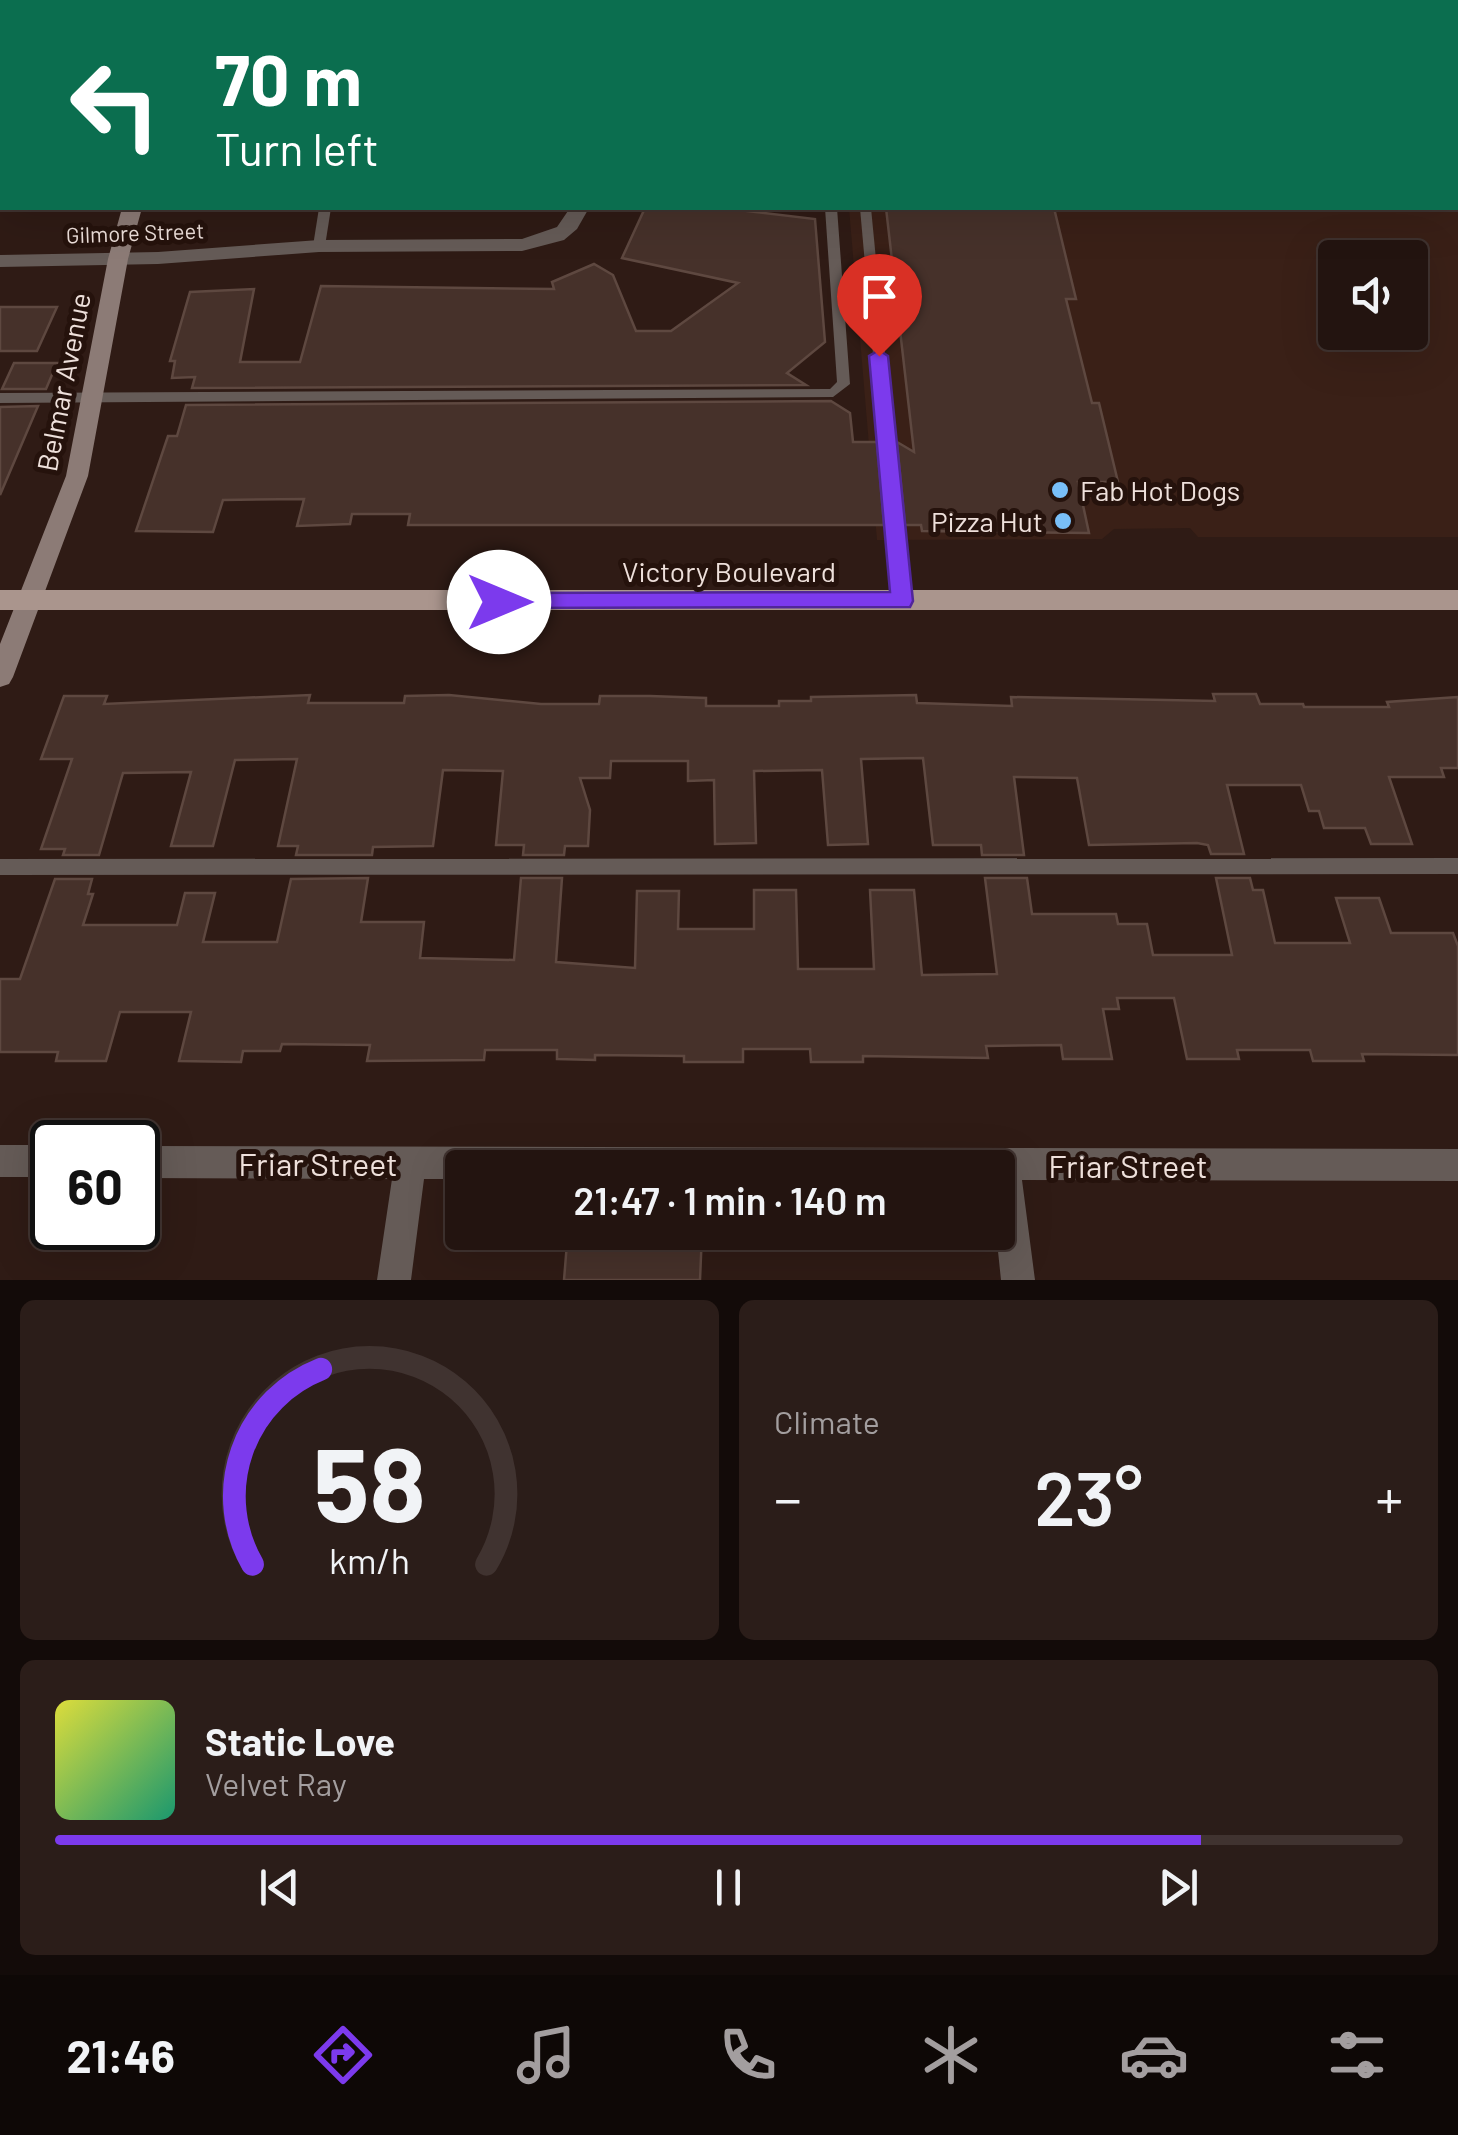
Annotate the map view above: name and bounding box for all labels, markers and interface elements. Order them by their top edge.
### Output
text: 70 m [215,36,362,120]
icon: left [50,40,180,170]
text: Turn left [215,121,379,175]
street label: Gilmore Street [65,217,205,247]
map controls [1318,240,1428,350]
button: sound [1318,240,1428,350]
pin [837,254,922,357]
icon: arrive [852,269,907,324]
street label: Belmar Avenue [29,290,97,474]
place label: Fab Hot Dogs [1080,473,1240,507]
marker: Fab Hot Dogs [1049,479,1071,501]
place label: Pizza Hut [931,504,1043,538]
marker: Pizza Hut [1052,510,1074,532]
position arrow [447,550,551,654]
street label: Victory Boulevard [622,554,836,588]
speed limit sign: 60 [30,1120,160,1250]
street label: Friar Street [238,1144,398,1182]
street label: Friar Street [1048,1146,1208,1184]
text: 21:47 · 1 min · 140 m [574,1177,886,1223]
text: Climate [774,1402,880,1440]
text: 58 [313,1418,426,1543]
text: 23° [1034,1451,1143,1541]
text: − [774,1464,802,1530]
text: + [1375,1464,1403,1530]
text: km/h [329,1538,410,1581]
text: Static Love [205,1718,395,1764]
text: Velvet Ray [205,1764,347,1802]
icon: previous [252,1860,307,1915]
icon: pause [701,1860,756,1915]
icon: next [1151,1860,1206,1915]
icon: directions [308,2020,378,2090]
icon: music [511,2020,581,2090]
icon: phone [713,2020,783,2090]
icon: climate [916,2020,986,2090]
icon: car [1119,2020,1189,2090]
icon: filters [1322,2020,1392,2090]
text: 21:46 [66,2028,175,2082]

